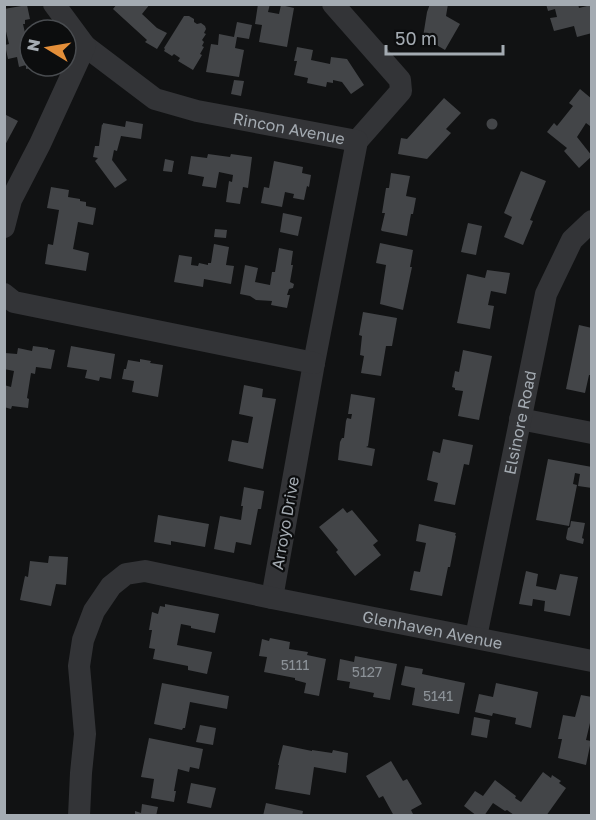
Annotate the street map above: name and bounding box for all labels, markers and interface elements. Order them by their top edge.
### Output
north arrow [18,18,78,78]
scale bar [386,18,503,56]
text: 50 m [395,27,437,49]
text: N [22,37,44,53]
street label: Rincon Avenue [231,108,347,149]
street label: Elsinore Road [499,369,540,476]
street label: Arroyo Drive [267,475,303,571]
street label: Glenhaven Avenue [361,606,504,653]
house number: 5111 [281,656,309,673]
house number: 5127 [352,663,382,680]
house number: 5141 [423,687,453,704]

